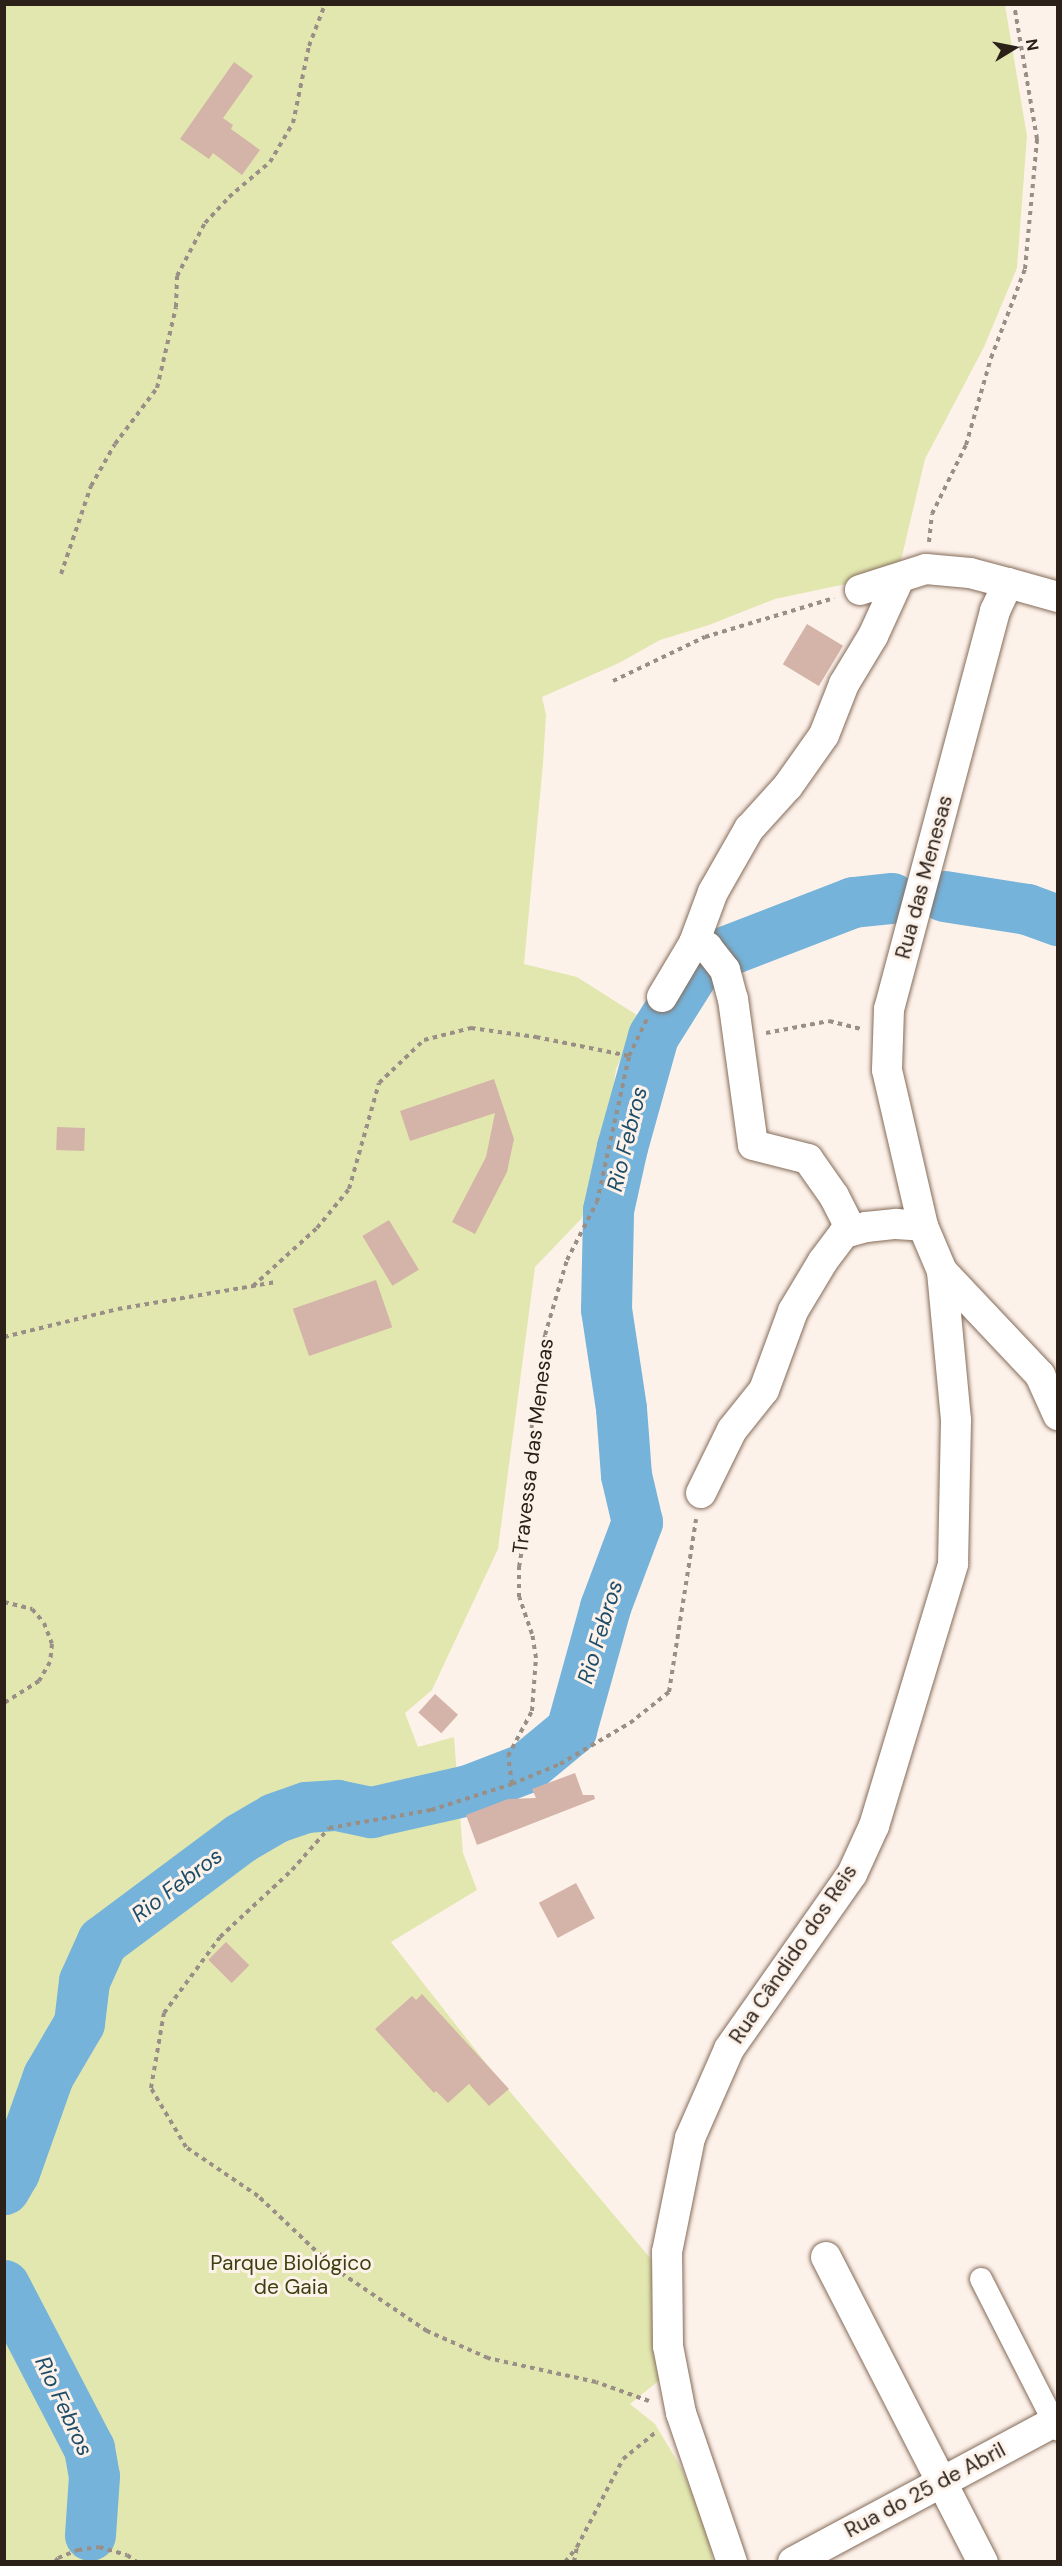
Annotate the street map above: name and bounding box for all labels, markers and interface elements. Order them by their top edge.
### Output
north arrow [984,18,1044,78]
text: N [1021,37,1044,52]
street label: Rua das Menesas [890,792,958,962]
water label: Rio Febros [601,1084,653,1194]
street label: Travessa das Menesas [507,1337,559,1555]
water label: Rio Febros [572,1577,628,1687]
water label: Rio Febros [126,1842,228,1928]
street label: Rua Cândido dos Reis [724,1860,862,2048]
park label: Parque Biológico de Gaia [210,2250,372,2300]
water label: Rio Febros [29,2352,99,2460]
street label: Rua do 25 de Abril [840,2437,1010,2543]

